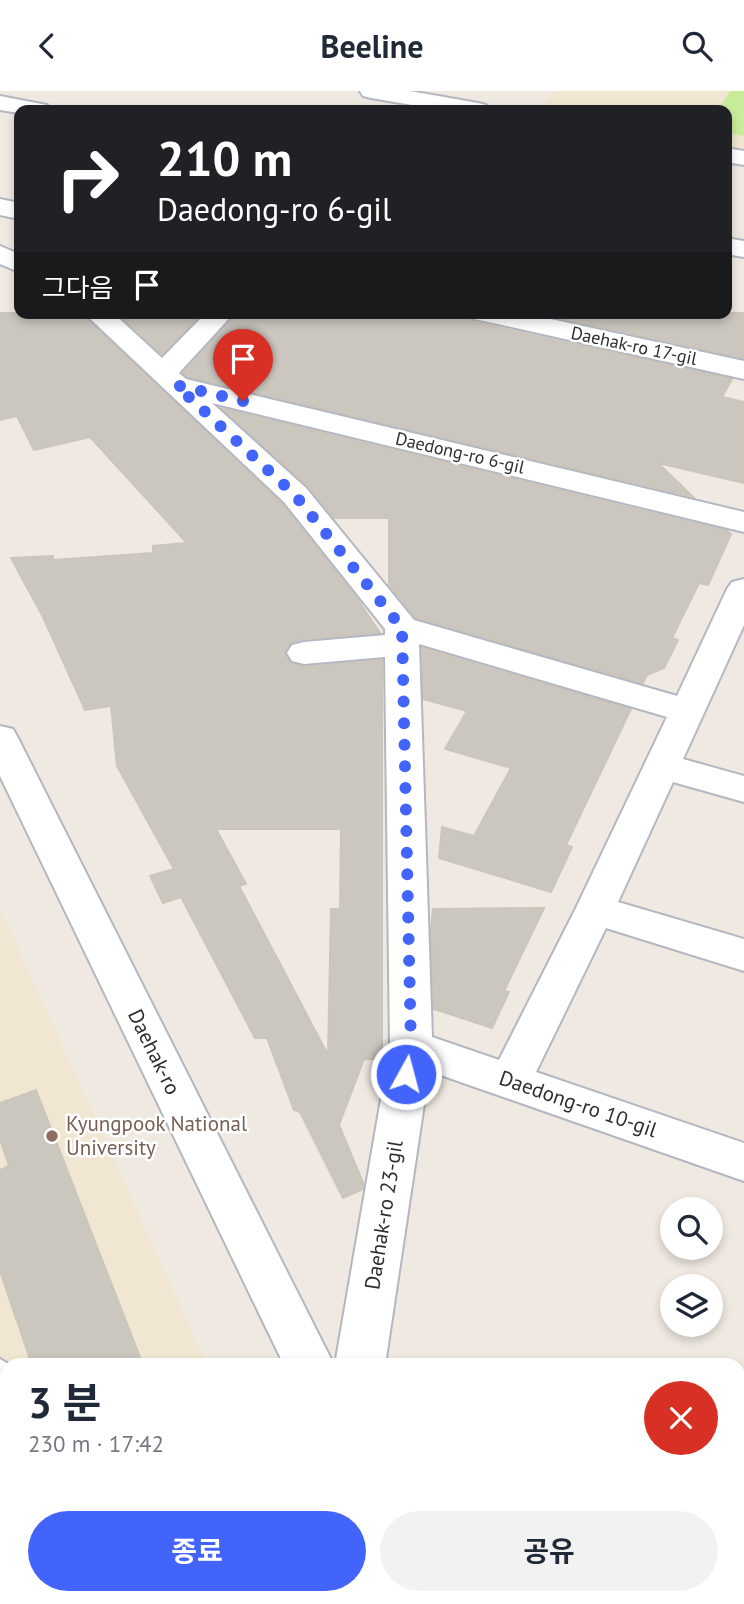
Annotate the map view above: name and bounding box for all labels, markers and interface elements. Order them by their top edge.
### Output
text: Beeline [321,25,423,67]
icon: back [28,27,66,65]
icon: search [678,27,716,65]
text: 210 m [157,126,292,190]
icon: right [42,133,133,224]
text: Daedong-ro 6-gil [157,188,391,230]
icon: arrive [128,266,166,304]
text: 그다음 [42,271,114,304]
street label: Daehak-ro 17-gil [569,321,700,370]
pin [213,329,273,401]
icon: arrive [224,340,262,378]
street label: Daedong-ro 6-gil [393,426,528,479]
street label: Daehak-ro [122,1005,187,1099]
position arrow [369,1037,443,1111]
street label: Daedong-ro 10-gil [496,1064,661,1143]
place label: Kyungpook National University [66,1110,247,1161]
marker: Kyungpook National University [44,1128,60,1144]
street label: Daehak-ro 23-gil [358,1138,409,1292]
map controls [660,1197,723,1337]
button: search [660,1197,723,1260]
button: layers [660,1274,723,1337]
text: 3 분 [28,1375,101,1430]
button: close [644,1381,718,1455]
text: 230 m · 17:42 [28,1429,164,1458]
button: 종료 [28,1511,366,1591]
button: 공유 [380,1511,718,1591]

